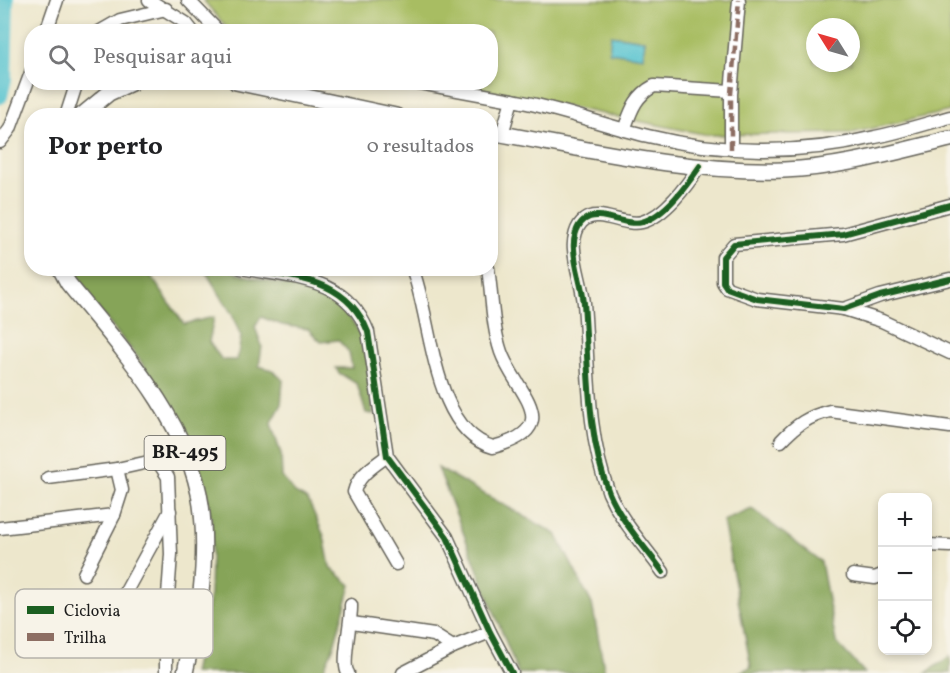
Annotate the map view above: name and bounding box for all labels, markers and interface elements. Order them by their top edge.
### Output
north arrow [806,18,860,72]
search box [24,24,498,90]
icon: search [45,41,78,74]
text: Pesquisar aqui [93,42,232,73]
text: Por perto [48,129,163,165]
text: 0 resultados [367,133,474,161]
road number: BR-495 [144,436,225,470]
map controls [878,493,932,655]
button: + [878,493,932,547]
button: − [878,547,932,601]
legend [15,589,213,658]
text: Ciclovia [64,601,120,623]
button: locate [878,601,932,655]
text: Trilha [64,628,107,650]

